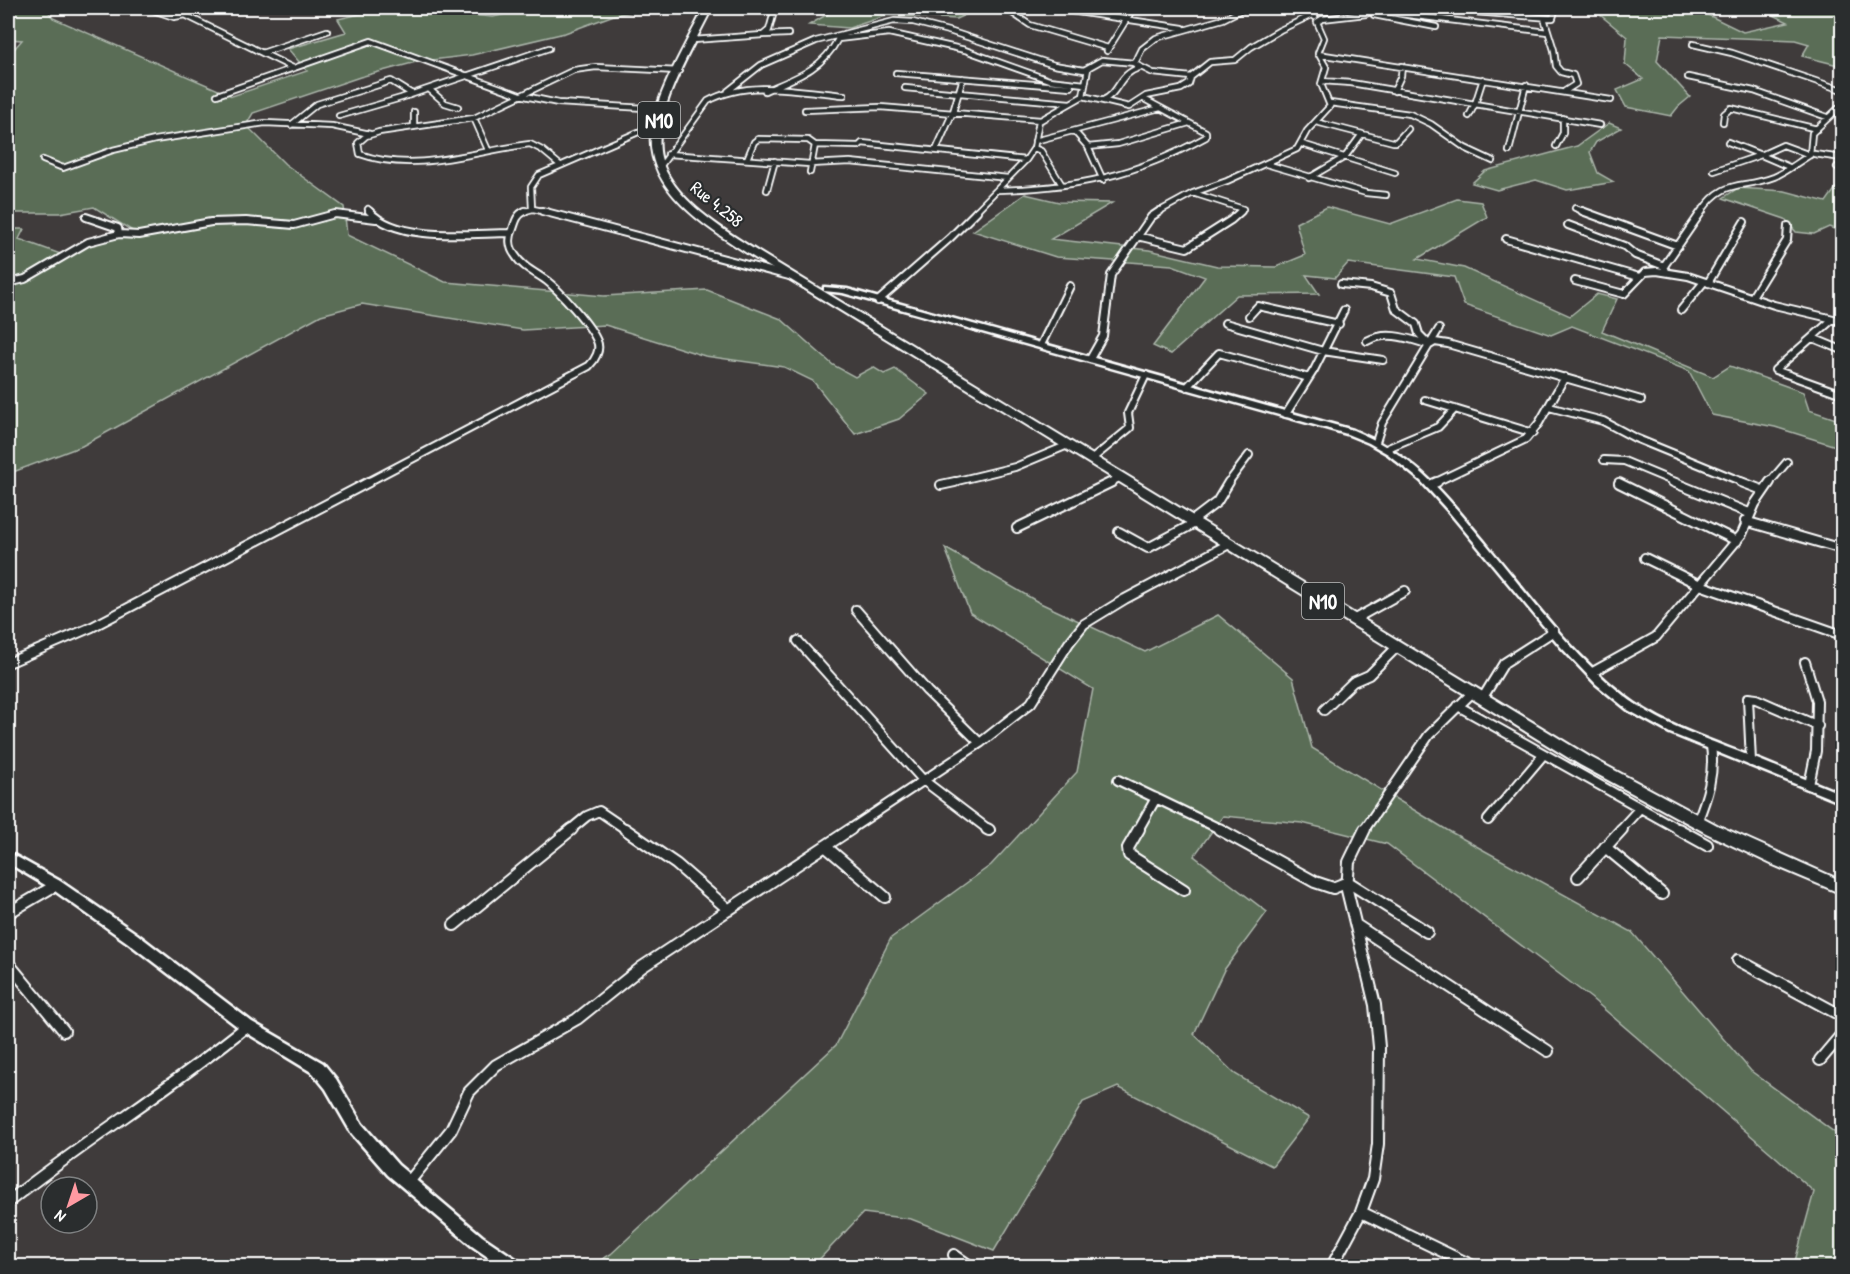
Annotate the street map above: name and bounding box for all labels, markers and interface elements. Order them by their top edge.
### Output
road number: N10 [638,102,680,138]
street label: Rue 4.258 [685,175,749,233]
road number: N10 [1302,583,1344,619]
north arrow [39,1175,99,1235]
text: N [49,1205,70,1228]

